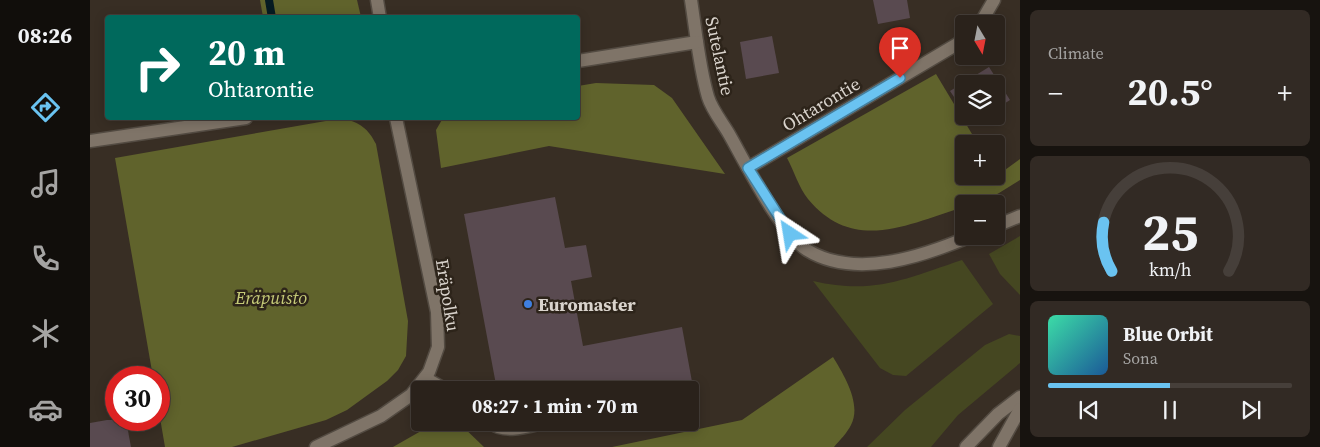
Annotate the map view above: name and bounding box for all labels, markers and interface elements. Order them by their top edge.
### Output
street label: Sutelantie [699,14,741,98]
north arrow [955,15,1005,65]
map controls [955,15,1005,245]
text: 08:26 [18,20,72,50]
pin [879,27,921,78]
text: 20 m [208,29,285,77]
icon: arrive [886,34,914,62]
icon: right [125,35,190,100]
text: Climate [1048,42,1104,64]
text: 20.5° [1127,66,1213,118]
street label: Ohtarontie [777,71,865,137]
text: Ohtarontie [208,74,314,104]
text: − [1048,74,1063,112]
text: + [1277,74,1292,112]
button: layers [955,75,1005,125]
icon: directions [28,90,63,125]
button: + [955,135,1005,185]
icon: music [28,166,63,201]
button: − [955,195,1005,245]
text: 25 [1142,196,1198,267]
position arrow [763,207,815,259]
icon: phone [28,241,63,276]
street label: Eräpolku [430,257,466,333]
text: km/h [1149,257,1192,282]
park label: Eräpuisto [234,285,307,310]
place label: Euromaster [538,292,636,317]
marker: Euromaster [522,298,534,310]
icon: climate [28,316,63,351]
text: Blue Orbit [1123,321,1213,347]
text: Sona [1123,347,1158,369]
speed limit sign: 30 [105,366,170,431]
icon: car [28,392,63,427]
text: 08:27 · 1 min · 70 m [472,393,638,419]
icon: previous [1075,396,1103,424]
icon: pause [1156,396,1184,424]
icon: next [1237,396,1265,424]

